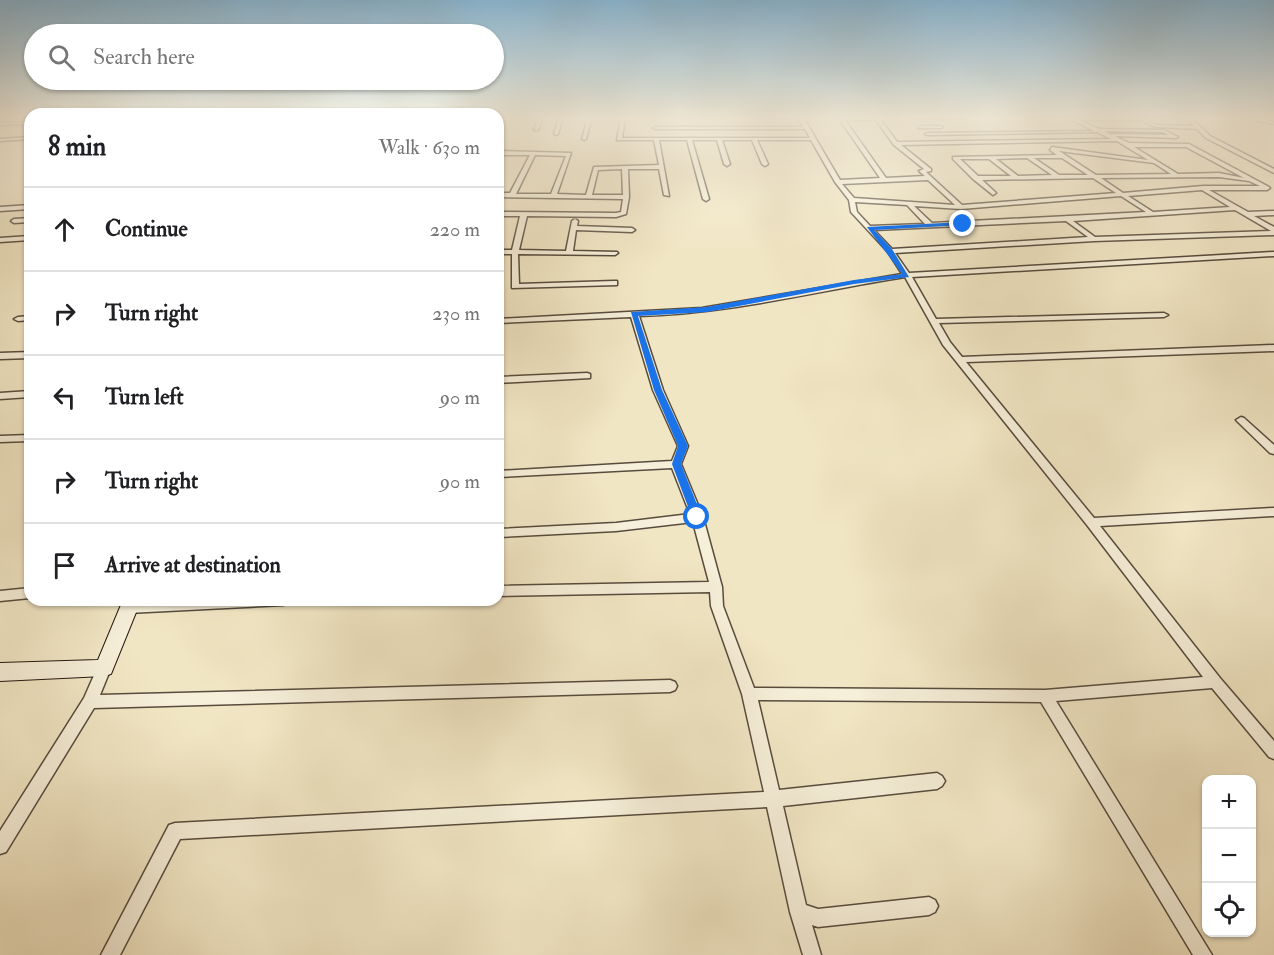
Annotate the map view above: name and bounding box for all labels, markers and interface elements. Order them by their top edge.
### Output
search box [24,24,504,90]
icon: search [45,41,78,74]
text: Search here [93,43,195,71]
text: 8 min [48,131,106,163]
text: Walk · 630 m [378,135,480,160]
route end [949,210,975,236]
icon: ahead [48,213,81,246]
text: Continue [105,215,188,243]
text: 220 m [430,217,480,242]
icon: right [48,297,81,330]
text: Turn right [105,299,198,327]
text: 230 m [432,301,480,326]
icon: left [48,381,81,414]
text: Turn left [105,383,184,411]
text: 90 m [440,385,480,410]
icon: right [48,465,81,498]
text: Turn right [105,467,198,495]
text: 90 m [440,469,480,494]
route start [683,503,709,529]
icon: arrive [48,549,81,582]
text: Arrive at destination [105,551,281,579]
map controls [1202,775,1256,937]
button: + [1202,775,1256,829]
button: − [1202,829,1256,883]
button: locate [1202,883,1256,937]

